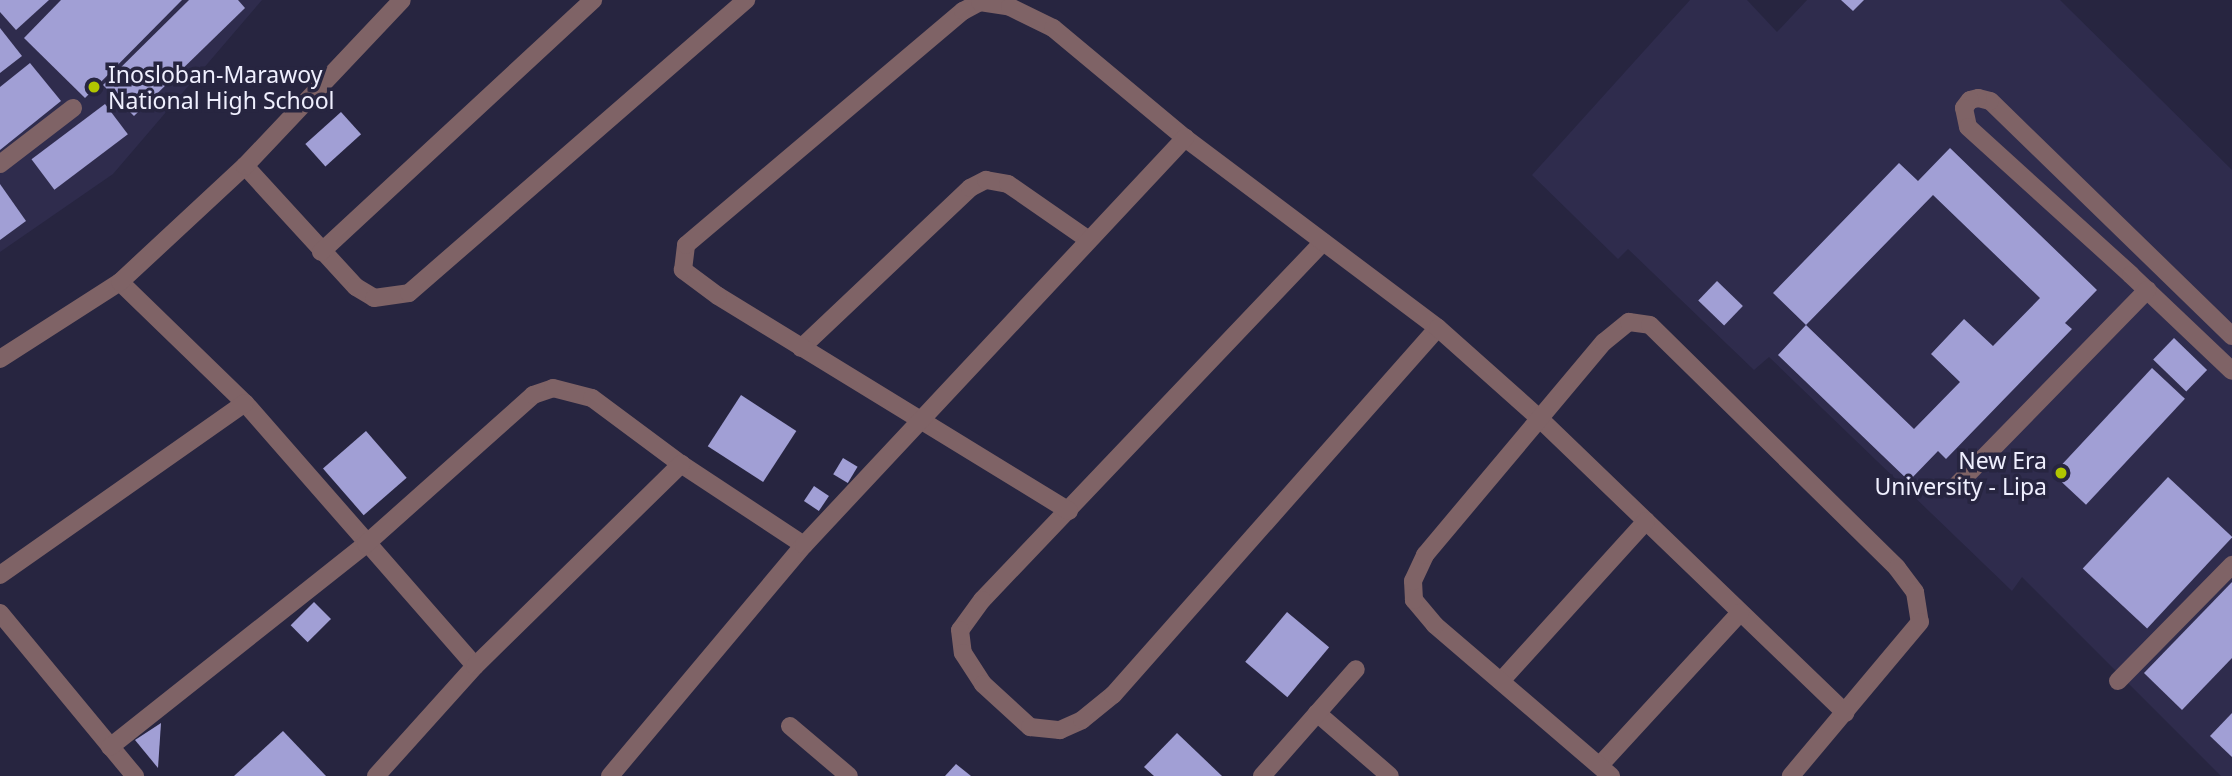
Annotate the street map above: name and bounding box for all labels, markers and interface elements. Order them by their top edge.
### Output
place label: Inosloban-Marawoy National High School [108,60,335,114]
marker: Inosloban-Marawoy National High School [86,79,102,95]
place label: New Era University - Lipa [1875,446,2047,500]
marker: New Era University - Lipa [2053,465,2069,481]

